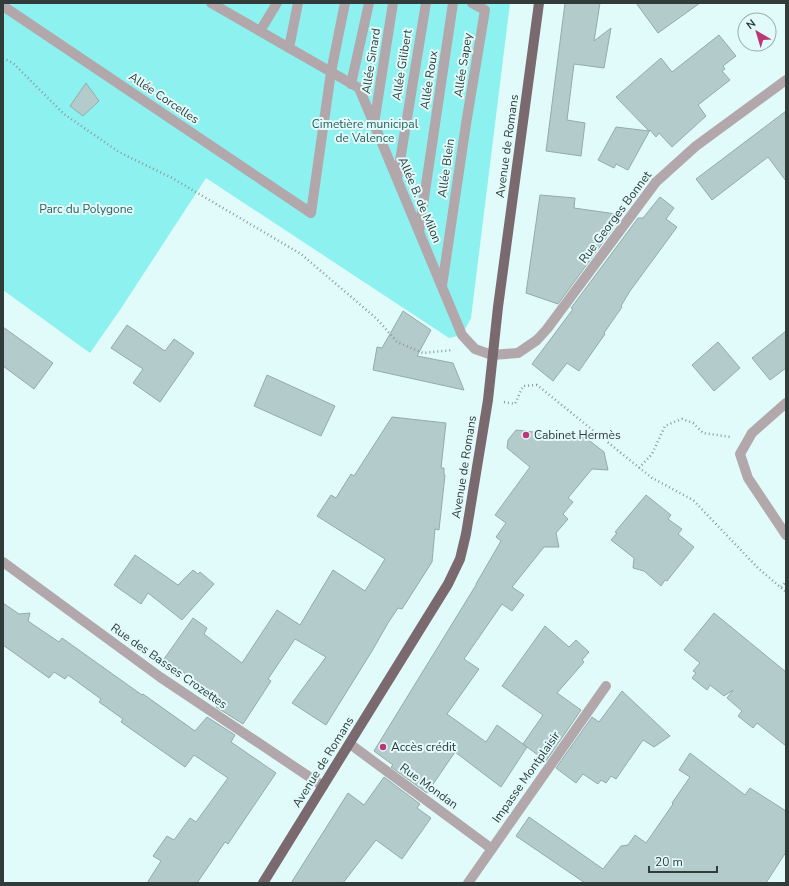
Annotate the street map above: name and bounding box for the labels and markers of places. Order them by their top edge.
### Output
place label: Cabinet Hermès [534,427,621,443]
marker: Cabinet Hermès [521,430,531,440]
place label: Accès crédit [391,739,457,755]
marker: Accès crédit [378,742,388,752]

